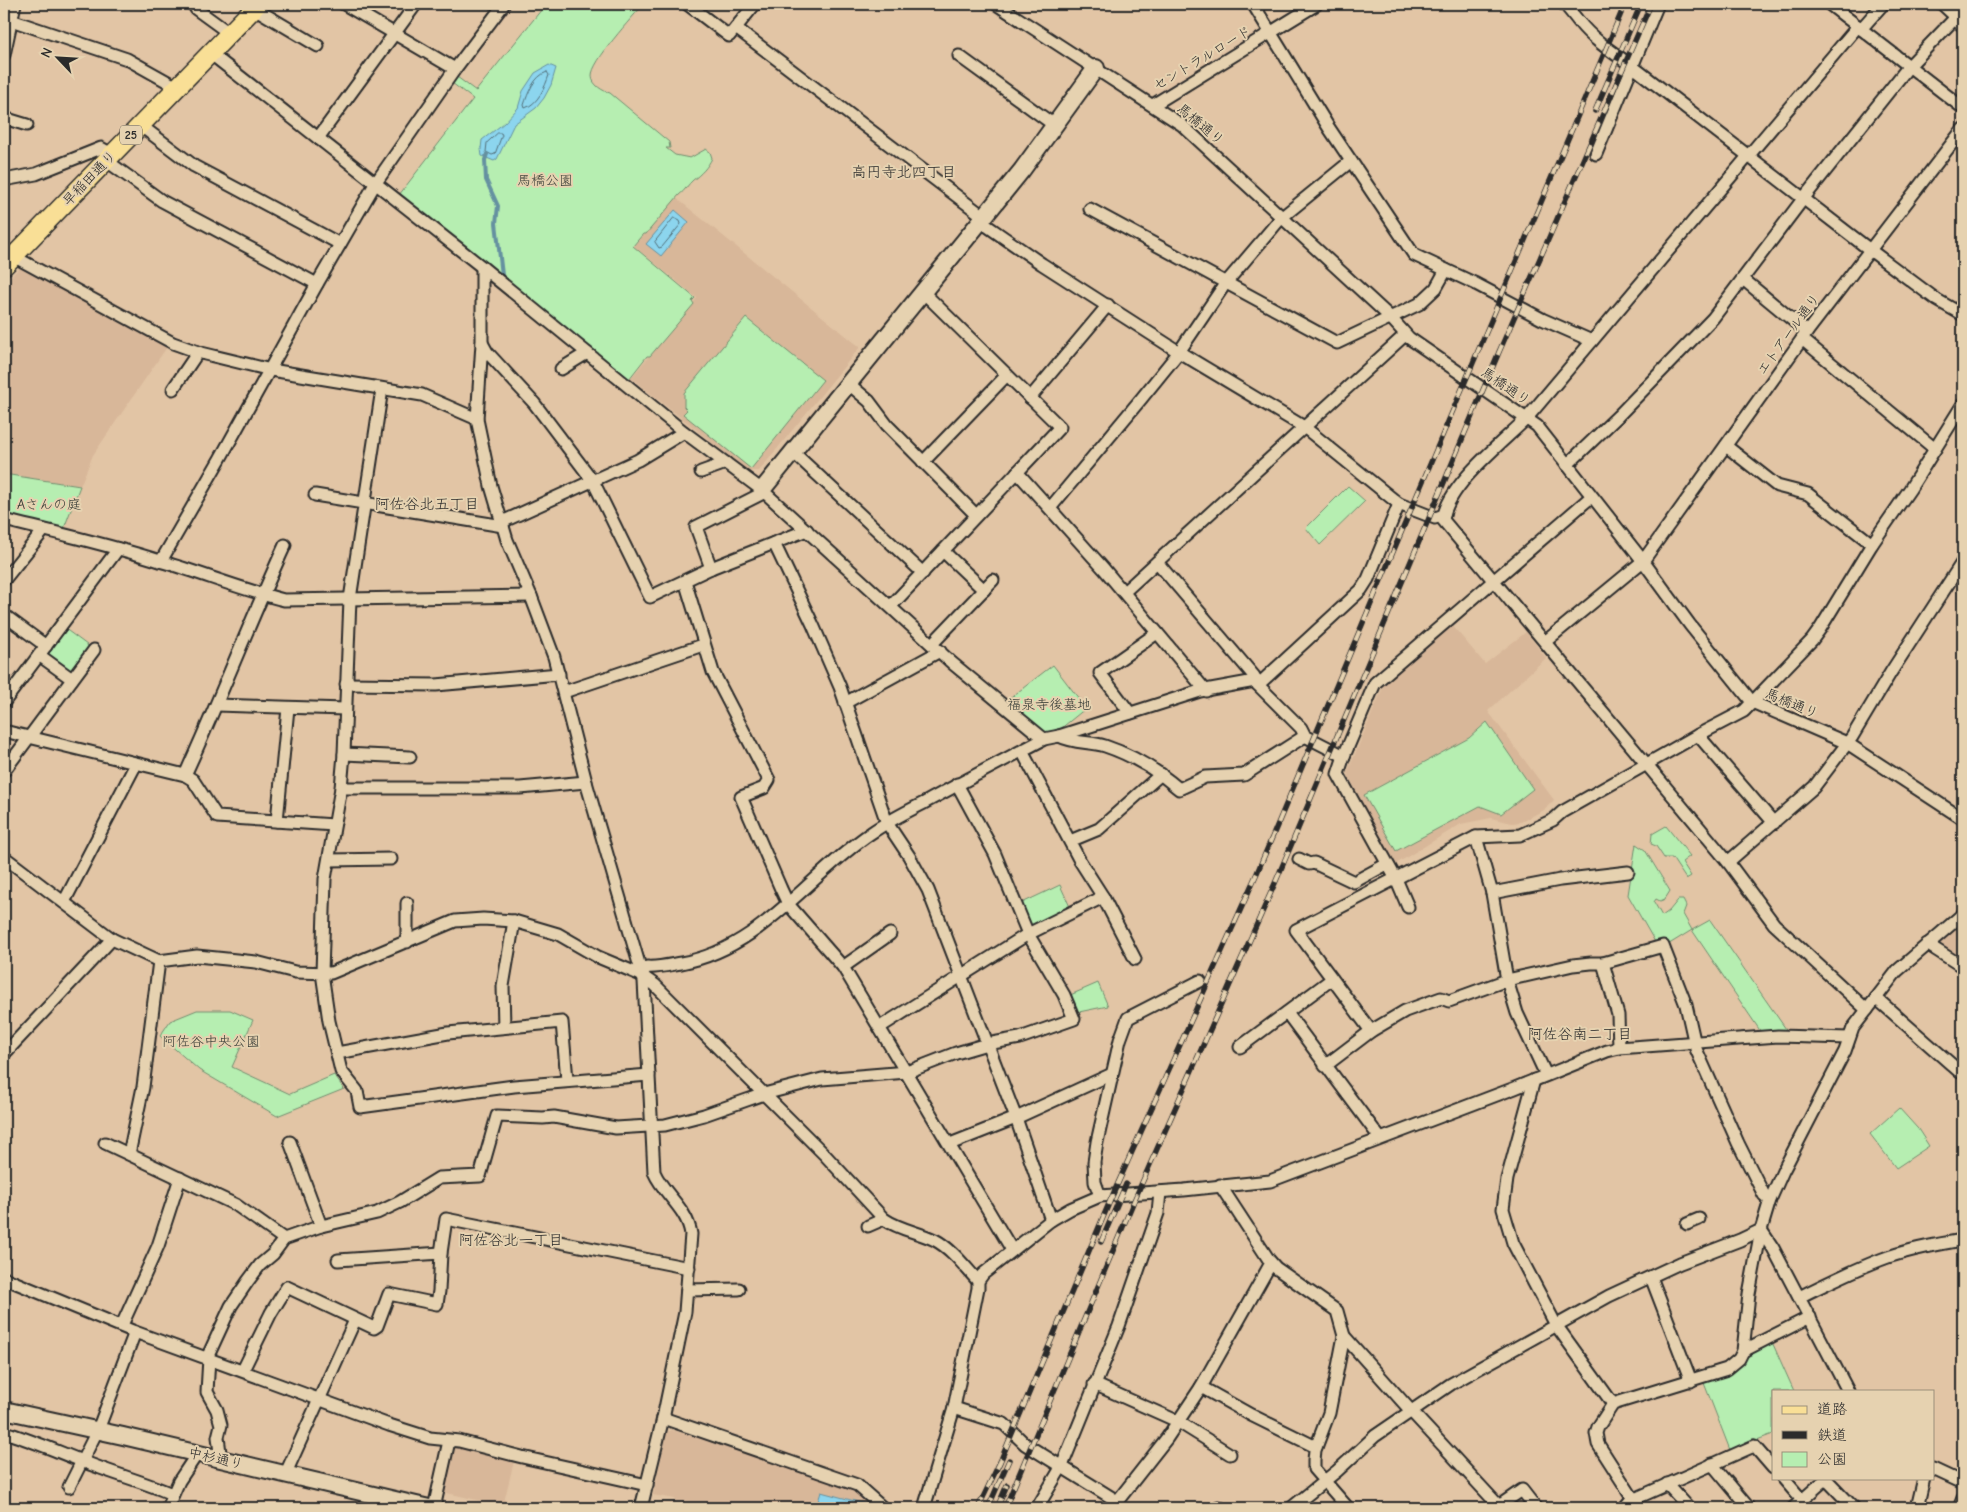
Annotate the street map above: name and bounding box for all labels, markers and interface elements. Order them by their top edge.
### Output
street label: セントラルロード [1150,22,1254,94]
north arrow [32,32,82,82]
text: N [37,45,56,60]
street label: 馬橋通り [1174,100,1228,149]
road number: 25 [120,126,142,144]
street label: 早稲田通り [59,147,120,209]
district label: 高円寺北四丁目 [851,163,957,181]
park label: 馬橋公園 [517,172,573,189]
street label: エトアール通り [1753,290,1824,378]
street label: 馬橋通り [1478,364,1534,409]
district label: 阿佐谷北五丁目 [374,495,480,513]
park label: Aさんの庭 [17,496,81,513]
street label: 馬橋通り [1763,685,1821,722]
park label: 福泉寺後墓地 [1007,696,1091,713]
district label: 阿佐谷南二丁目 [1527,1025,1633,1043]
park label: 阿佐谷中央公園 [162,1033,260,1050]
district label: 阿佐谷北一丁目 [458,1231,564,1249]
legend [1772,1390,1934,1480]
text: 道路 [1817,1400,1847,1418]
text: 鉄道 [1817,1426,1847,1444]
street label: 中杉通り [187,1444,245,1473]
text: 公園 [1817,1450,1847,1468]

